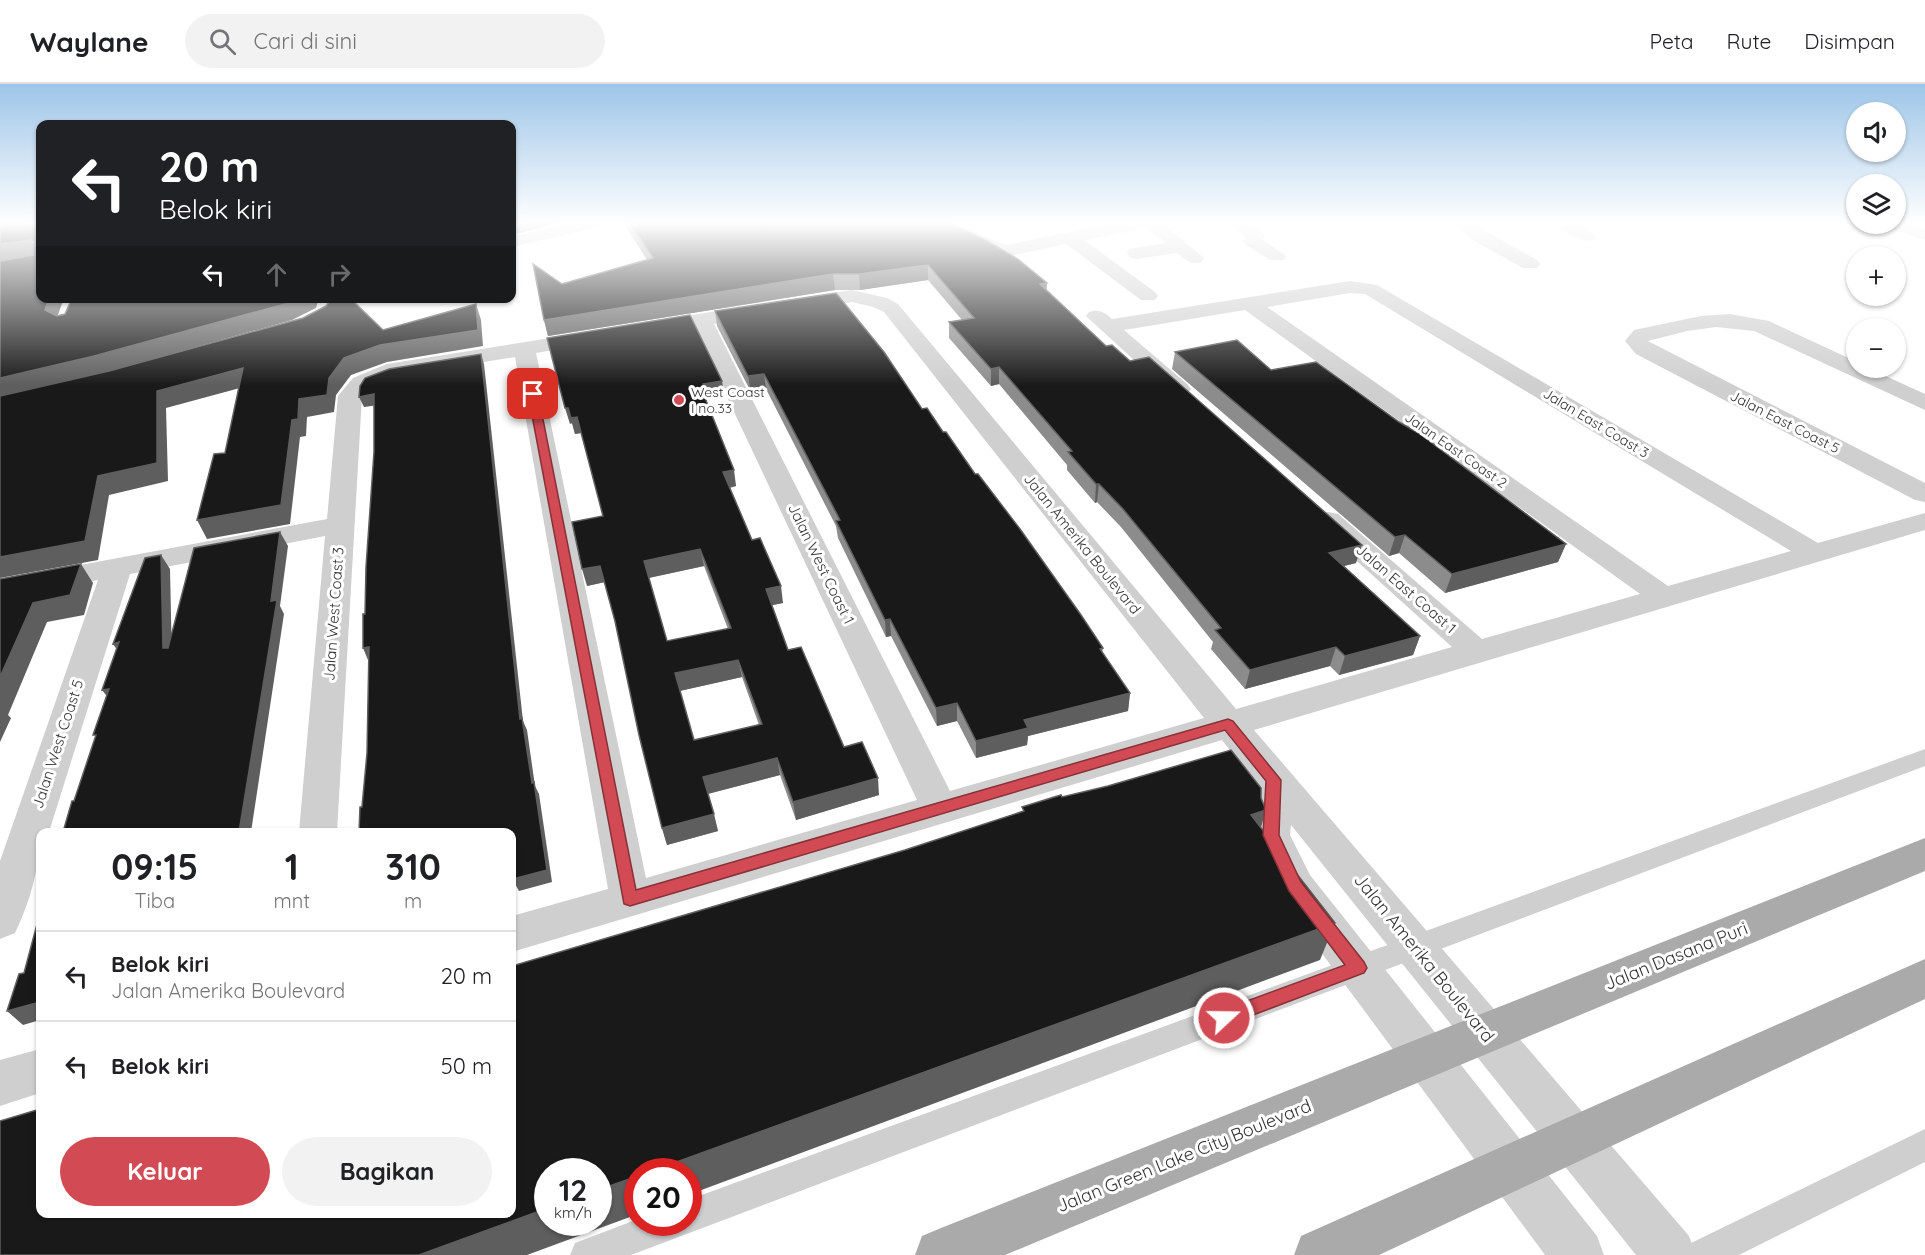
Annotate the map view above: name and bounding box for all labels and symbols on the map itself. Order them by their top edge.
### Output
pin [507,368,558,419]
place label: West Coast I no.33 [691,383,765,417]
street label: Jalan East Coast 3 [1540,384,1652,462]
street label: Jalan East Coast 5 [1727,387,1843,457]
marker: West Coast I no.33 [672,393,686,407]
street label: Jalan East Coast 2 [1401,408,1511,492]
street label: Jalan Amerika Boulevard [1020,469,1145,618]
street label: Jalan West Coast 1 [784,500,859,627]
street label: Jalan East Coast 1 [1352,540,1460,637]
street label: Jalan West Coast 3 [319,546,348,681]
street label: Jalan West Coast 5 [28,677,87,811]
street label: Jalan Amerika Boulevard [1349,869,1500,1047]
street label: Jalan Dasana Puri [1601,916,1751,995]
position arrow [1192,986,1256,1050]
street label: Jalan Green Lake City Boulevard [1053,1094,1315,1217]
speed limit sign: 20 [624,1158,702,1236]

